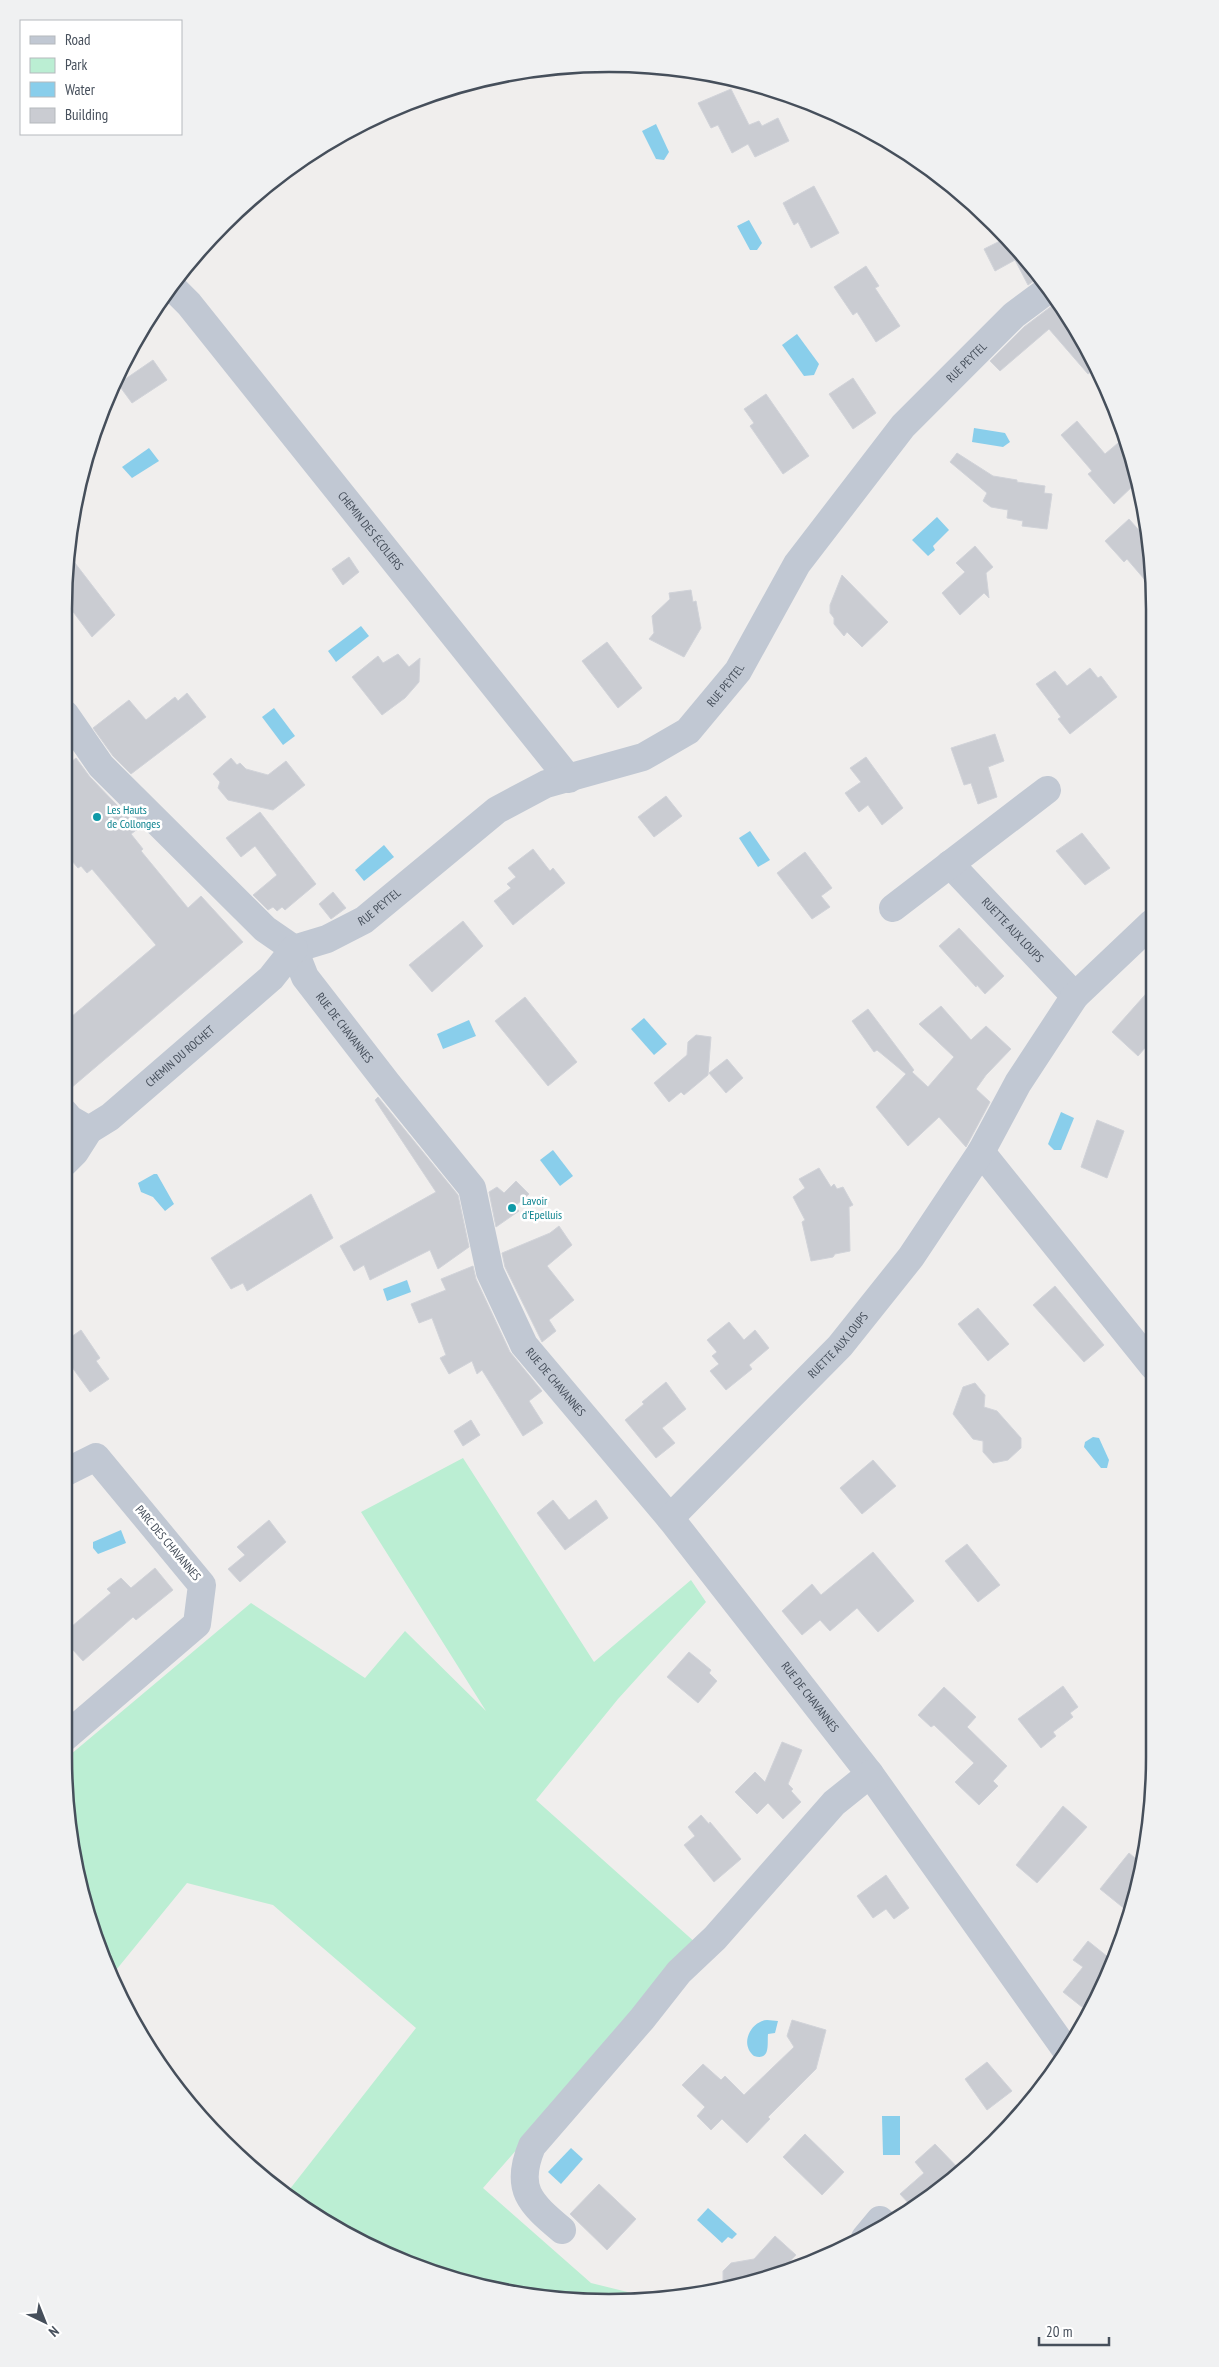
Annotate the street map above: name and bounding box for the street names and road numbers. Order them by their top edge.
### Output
street label: RUE PEYTEL [943,339,990,385]
street label: CHEMIN DES ÉCOLIERS [335,488,407,573]
street label: RUE PEYTEL [703,661,747,710]
street label: RUE PEYTEL [355,885,404,929]
street label: RUETTE AUX LOUPS [979,894,1047,965]
street label: RUE DE CHAVANNES [313,989,377,1066]
street label: CHEMIN DU ROCHET [142,1022,218,1090]
street label: RUETTE AUX LOUPS [804,1309,871,1381]
street label: RUE DE CHAVANNES [523,1345,589,1419]
street label: PARC DES CHAVANNES [133,1502,204,1583]
street label: RUE DE CHAVANNES [778,1659,842,1735]

